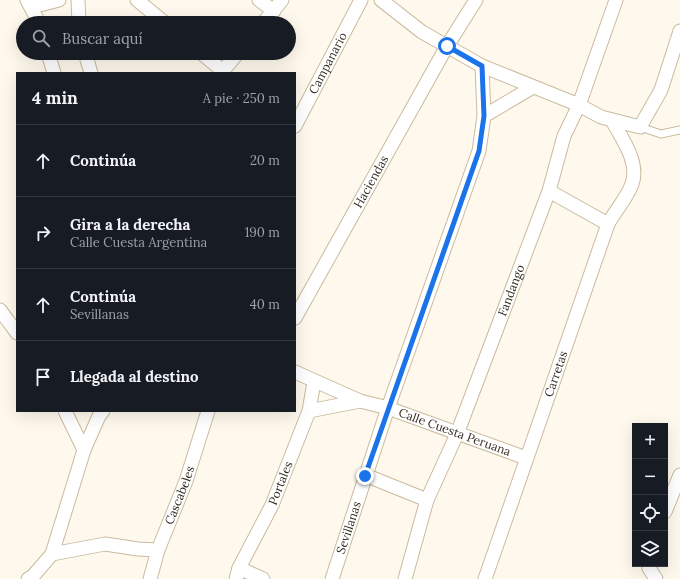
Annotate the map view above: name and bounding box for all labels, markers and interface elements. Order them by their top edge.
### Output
search box [16,16,296,60]
icon: search [30,27,52,49]
text: Buscar aquí [62,29,143,48]
street label: Campanario [305,29,350,96]
route start [438,37,456,55]
text: 4 min [32,87,78,109]
text: A pie · 250 m [203,90,280,107]
icon: ahead [32,150,54,172]
text: Continúa [70,151,136,170]
text: 20 m [250,152,280,169]
street label: Haciendas [350,152,392,211]
text: Gira a la derecha [70,215,190,234]
icon: right [32,222,54,244]
text: 190 m [245,224,280,241]
text: Calle Cuesta Argentina [70,234,207,251]
street label: Fandango [494,262,527,318]
text: Continúa [70,287,136,306]
icon: ahead [32,294,54,316]
text: 40 m [250,296,280,313]
text: Sevillanas [70,306,129,323]
street label: Carretas [541,348,571,399]
icon: arrive [32,366,54,388]
text: Llegada al destino [70,367,199,386]
street label: Calle Cuesta Peruana [397,405,513,459]
map controls [632,423,668,567]
button: + [632,423,668,459]
street label: Portales [265,459,296,507]
button: − [632,459,668,495]
street label: Cascabeles [161,464,197,527]
route end [356,467,374,485]
button: locate [632,495,668,531]
street label: Sevillanas [333,499,364,556]
button: layers [632,531,668,567]

